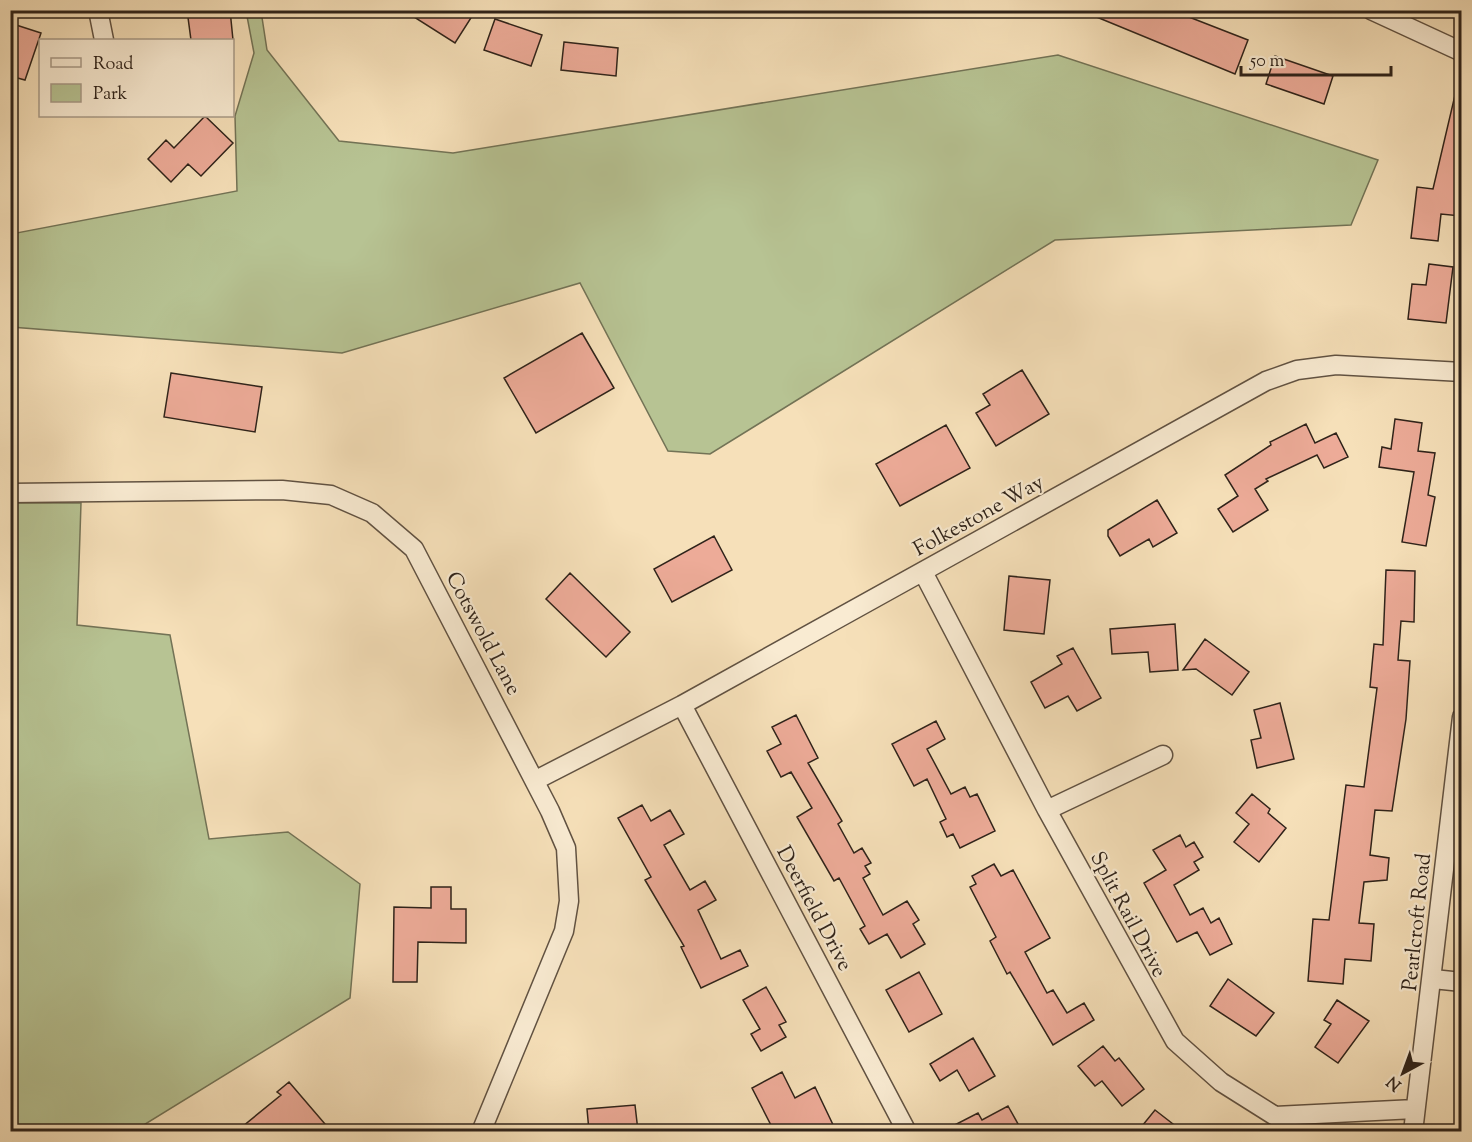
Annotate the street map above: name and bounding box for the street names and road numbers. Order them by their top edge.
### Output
street label: Folkestone Way [908,468,1050,565]
street label: Cotswold Lane [437,567,527,701]
street label: Deerfield Drive [768,841,859,977]
street label: Split Rail Drive [1081,847,1173,983]
street label: Pearlcroft Road [1396,852,1440,993]

